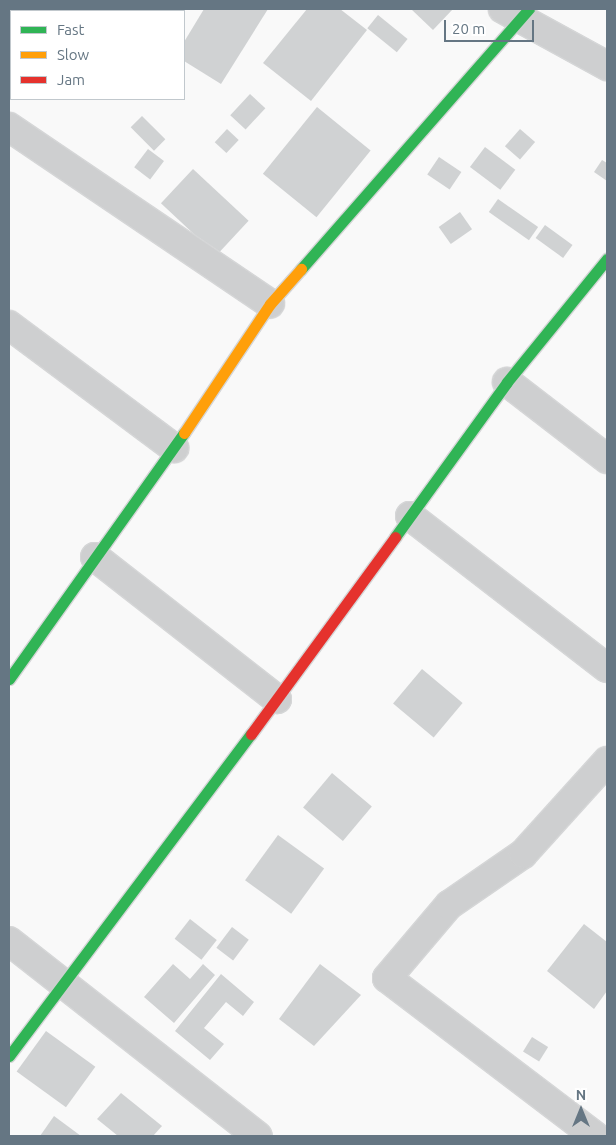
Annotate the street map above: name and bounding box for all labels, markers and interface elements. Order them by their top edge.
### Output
legend [10,10,185,100]
scale bar [446,10,536,42]
text: 20 m [452,20,485,37]
text: Fast [57,21,84,38]
text: Slow [57,46,89,63]
text: Jam [57,71,85,88]
north arrow [556,1085,606,1135]
text: N [576,1087,586,1103]

